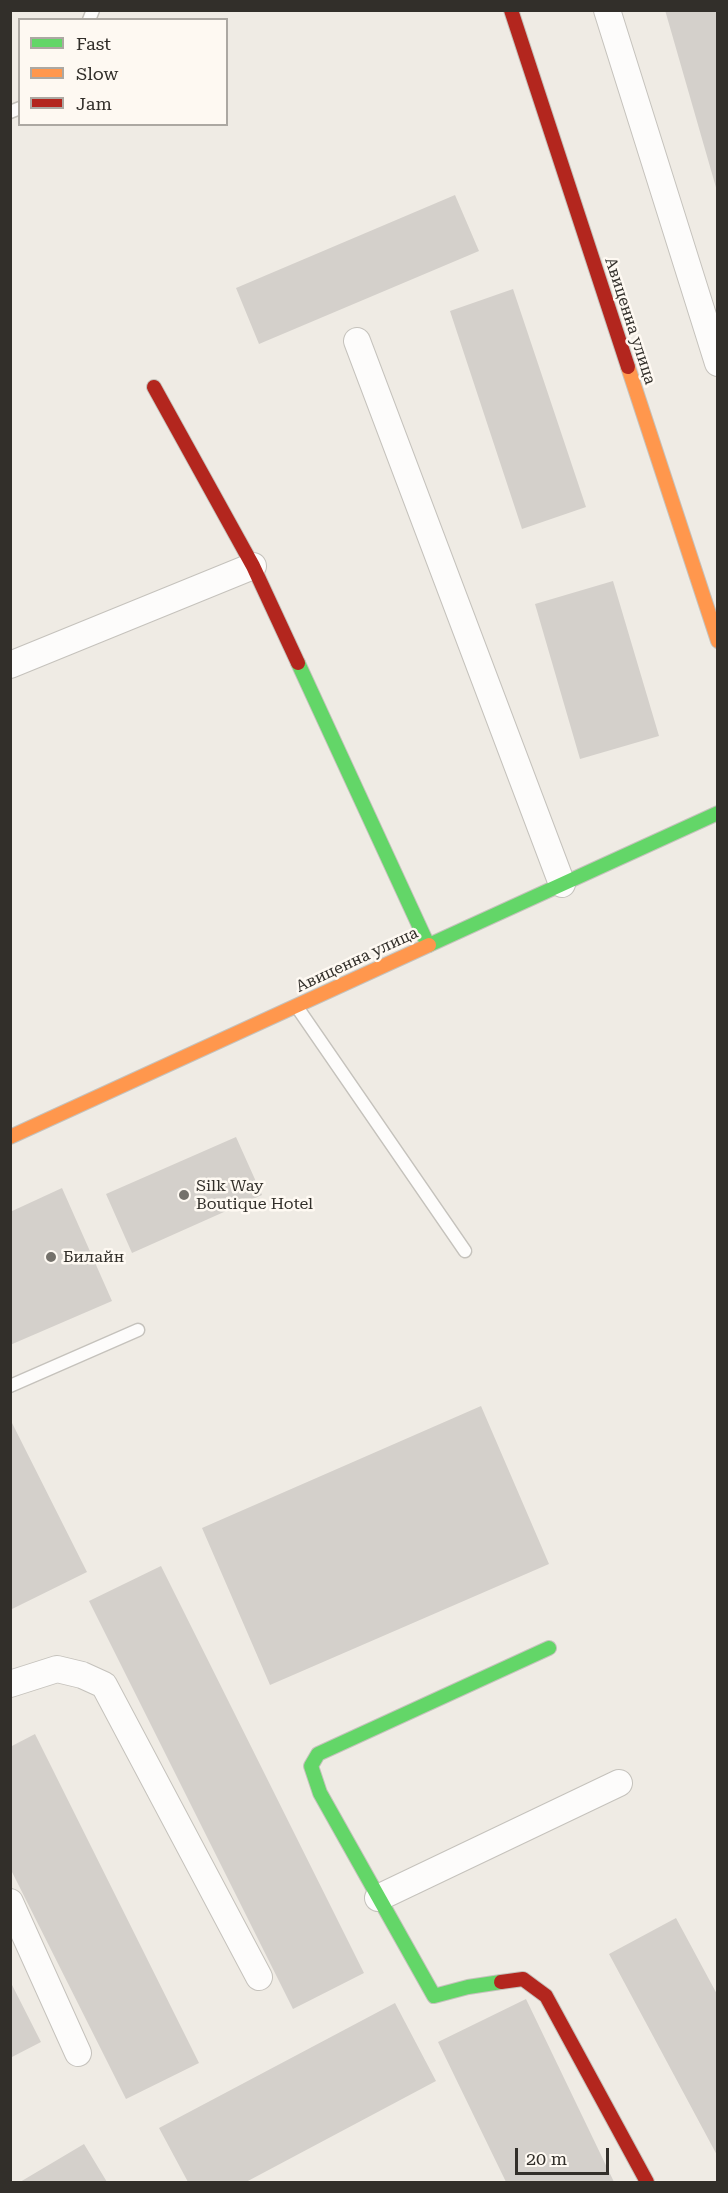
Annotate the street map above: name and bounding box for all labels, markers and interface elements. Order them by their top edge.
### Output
legend [18,18,228,126]
text: Fast [76,33,111,54]
text: Slow [76,63,118,84]
text: Jam [76,93,112,114]
street label: Авиценна улица [600,255,660,387]
street label: Авиценна улица [293,923,421,997]
place label: Silk Way Boutique Hotel [196,1176,313,1214]
marker: Silk Way Boutique Hotel [177,1188,191,1202]
place label: Билайн [63,1247,124,1267]
marker: Билайн [44,1250,58,1264]
scale bar [518,2136,612,2174]
text: 20 m [526,2148,567,2169]

